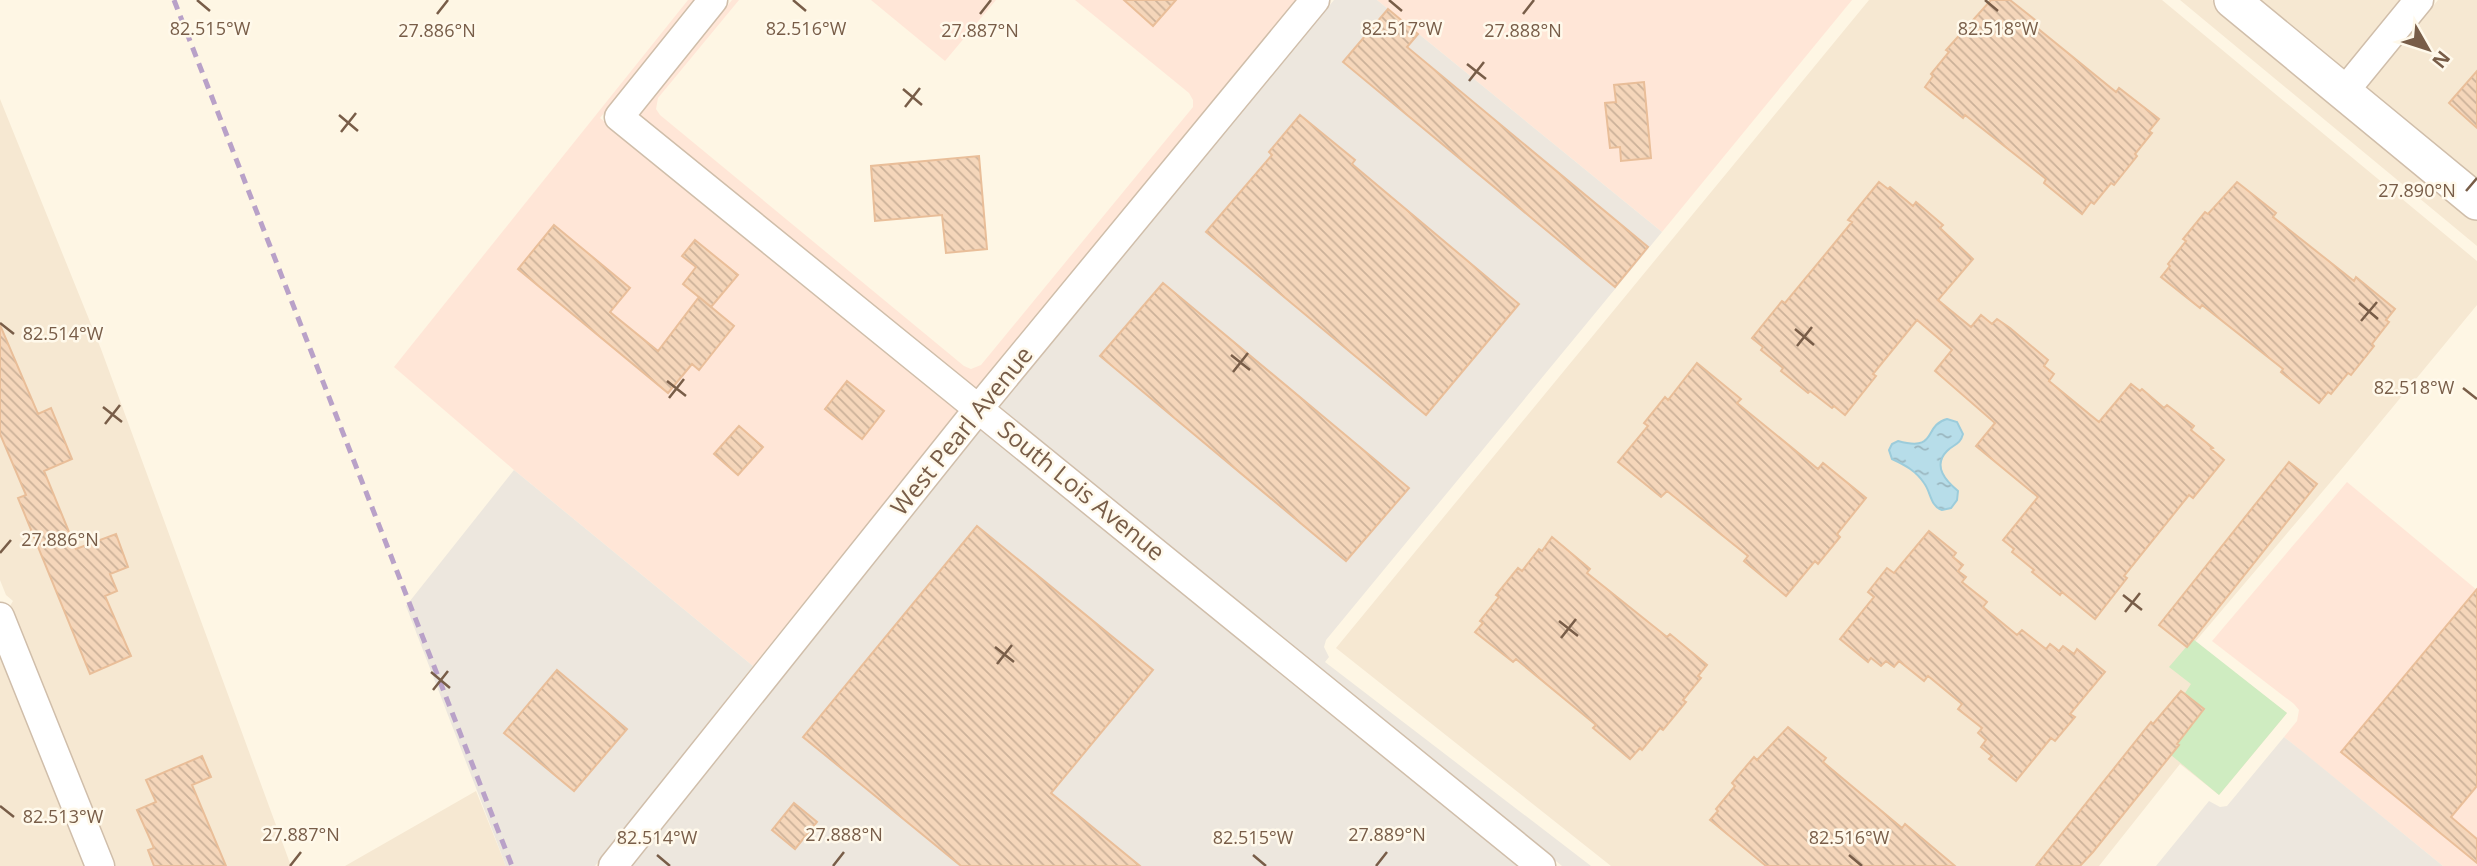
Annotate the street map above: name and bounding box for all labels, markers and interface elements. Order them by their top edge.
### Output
north arrow [2393,14,2463,84]
text: 82.515°W [170,16,251,40]
text: 82.516°W [766,16,847,40]
text: 82.517°W [1362,16,1443,40]
text: 82.518°W [1958,16,2039,40]
text: 27.886°N [398,18,476,42]
text: 27.887°N [941,18,1019,42]
text: 27.888°N [1484,18,1562,42]
text: N [2426,46,2456,74]
text: 27.890°N [2378,178,2456,202]
text: 82.514°W [23,321,104,345]
street label: West Pearl Avenue [882,339,1039,522]
text: 82.518°W [2374,375,2455,399]
street label: South Lois Avenue [991,412,1172,568]
text: 27.886°N [21,527,99,551]
text: 82.513°W [23,804,104,828]
text: 27.887°N [262,822,340,846]
text: 27.888°N [805,822,883,846]
text: 27.889°N [1348,822,1426,846]
text: 82.514°W [617,825,698,849]
text: 82.515°W [1213,825,1294,849]
text: 82.516°W [1809,825,1890,849]

